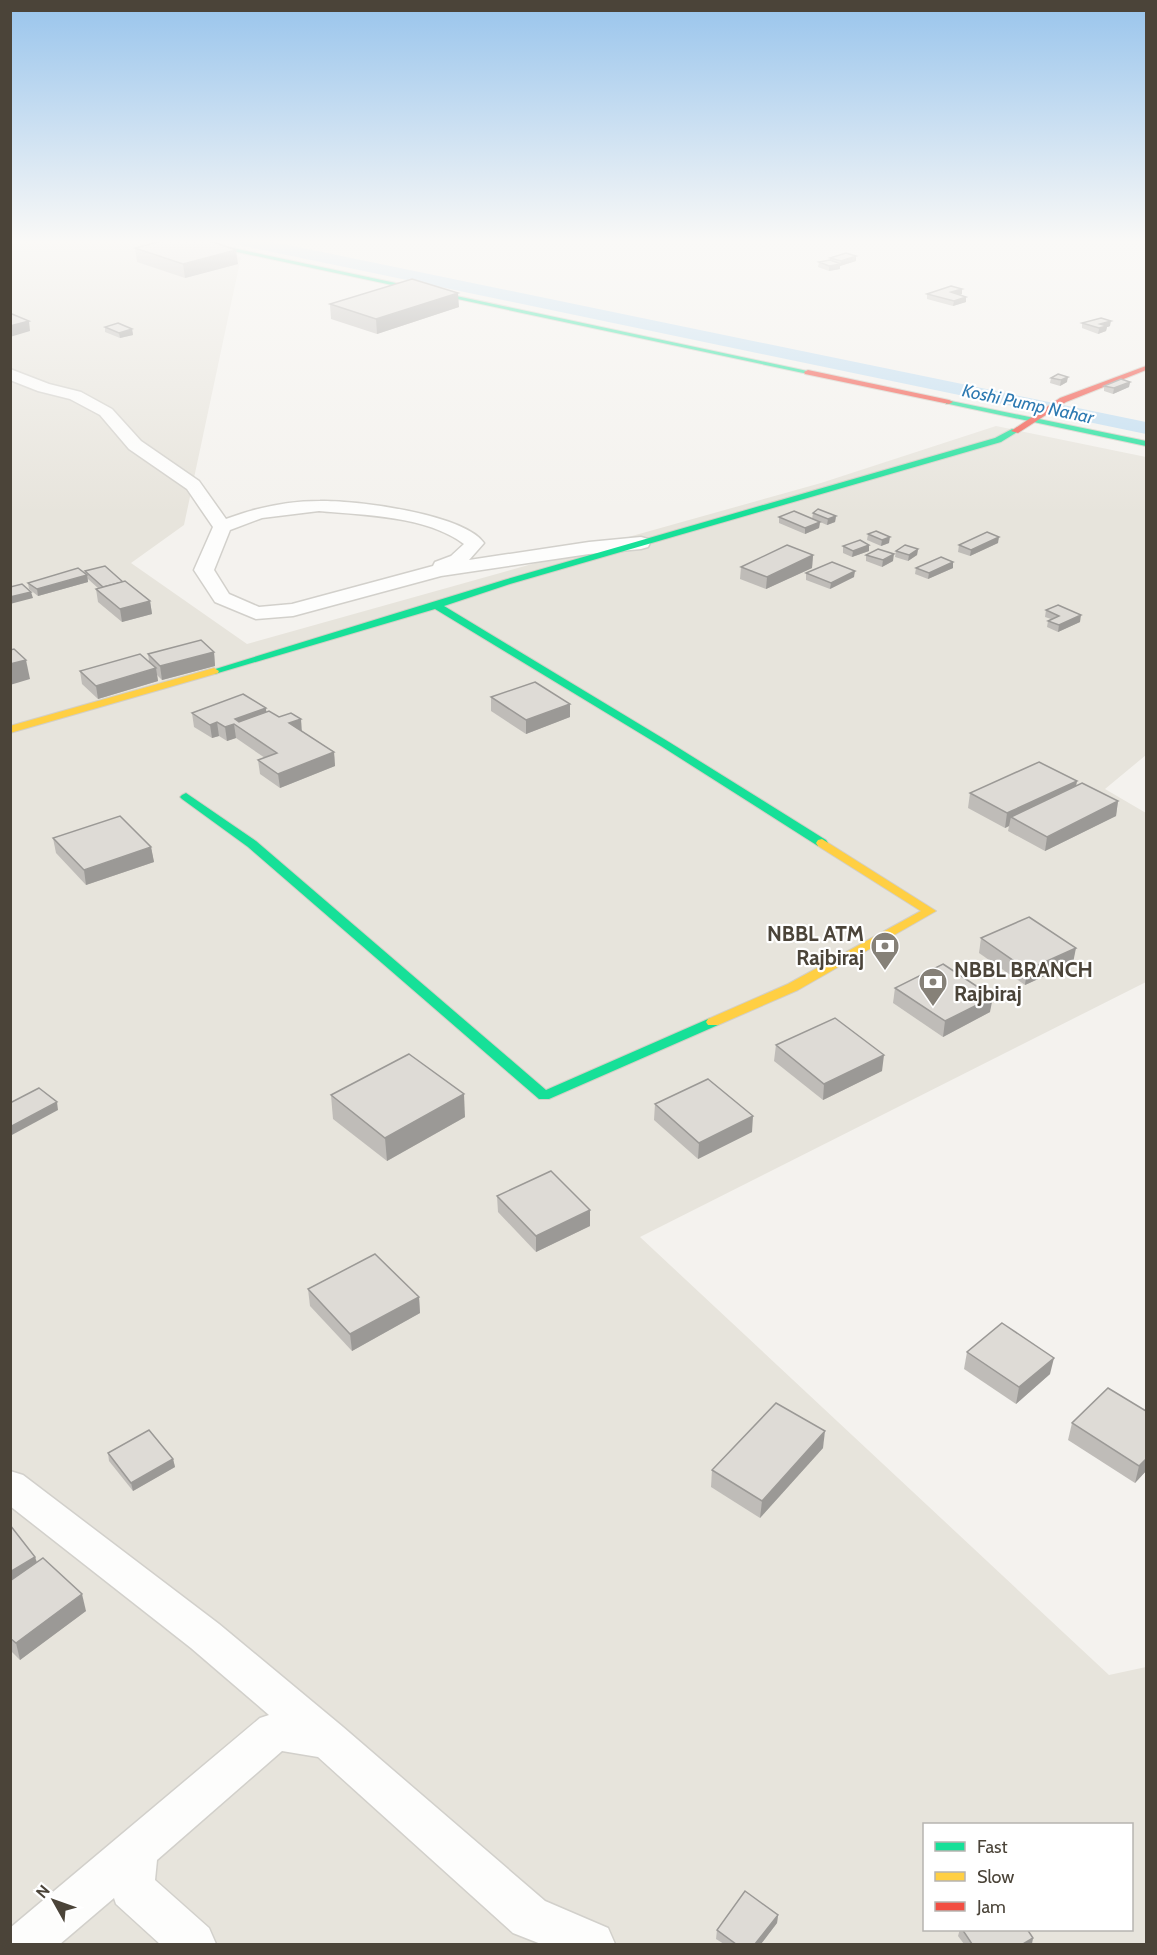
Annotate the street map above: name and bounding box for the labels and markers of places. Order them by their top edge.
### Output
place label: NBBL ATM Rajbiraj [767,921,864,970]
bank icon: NBBL ATM Rajbiraj [869,930,901,972]
place label: NBBL BRANCH Rajbiraj [954,957,1093,1006]
bank icon: NBBL BRANCH Rajbiraj [917,966,949,1008]

